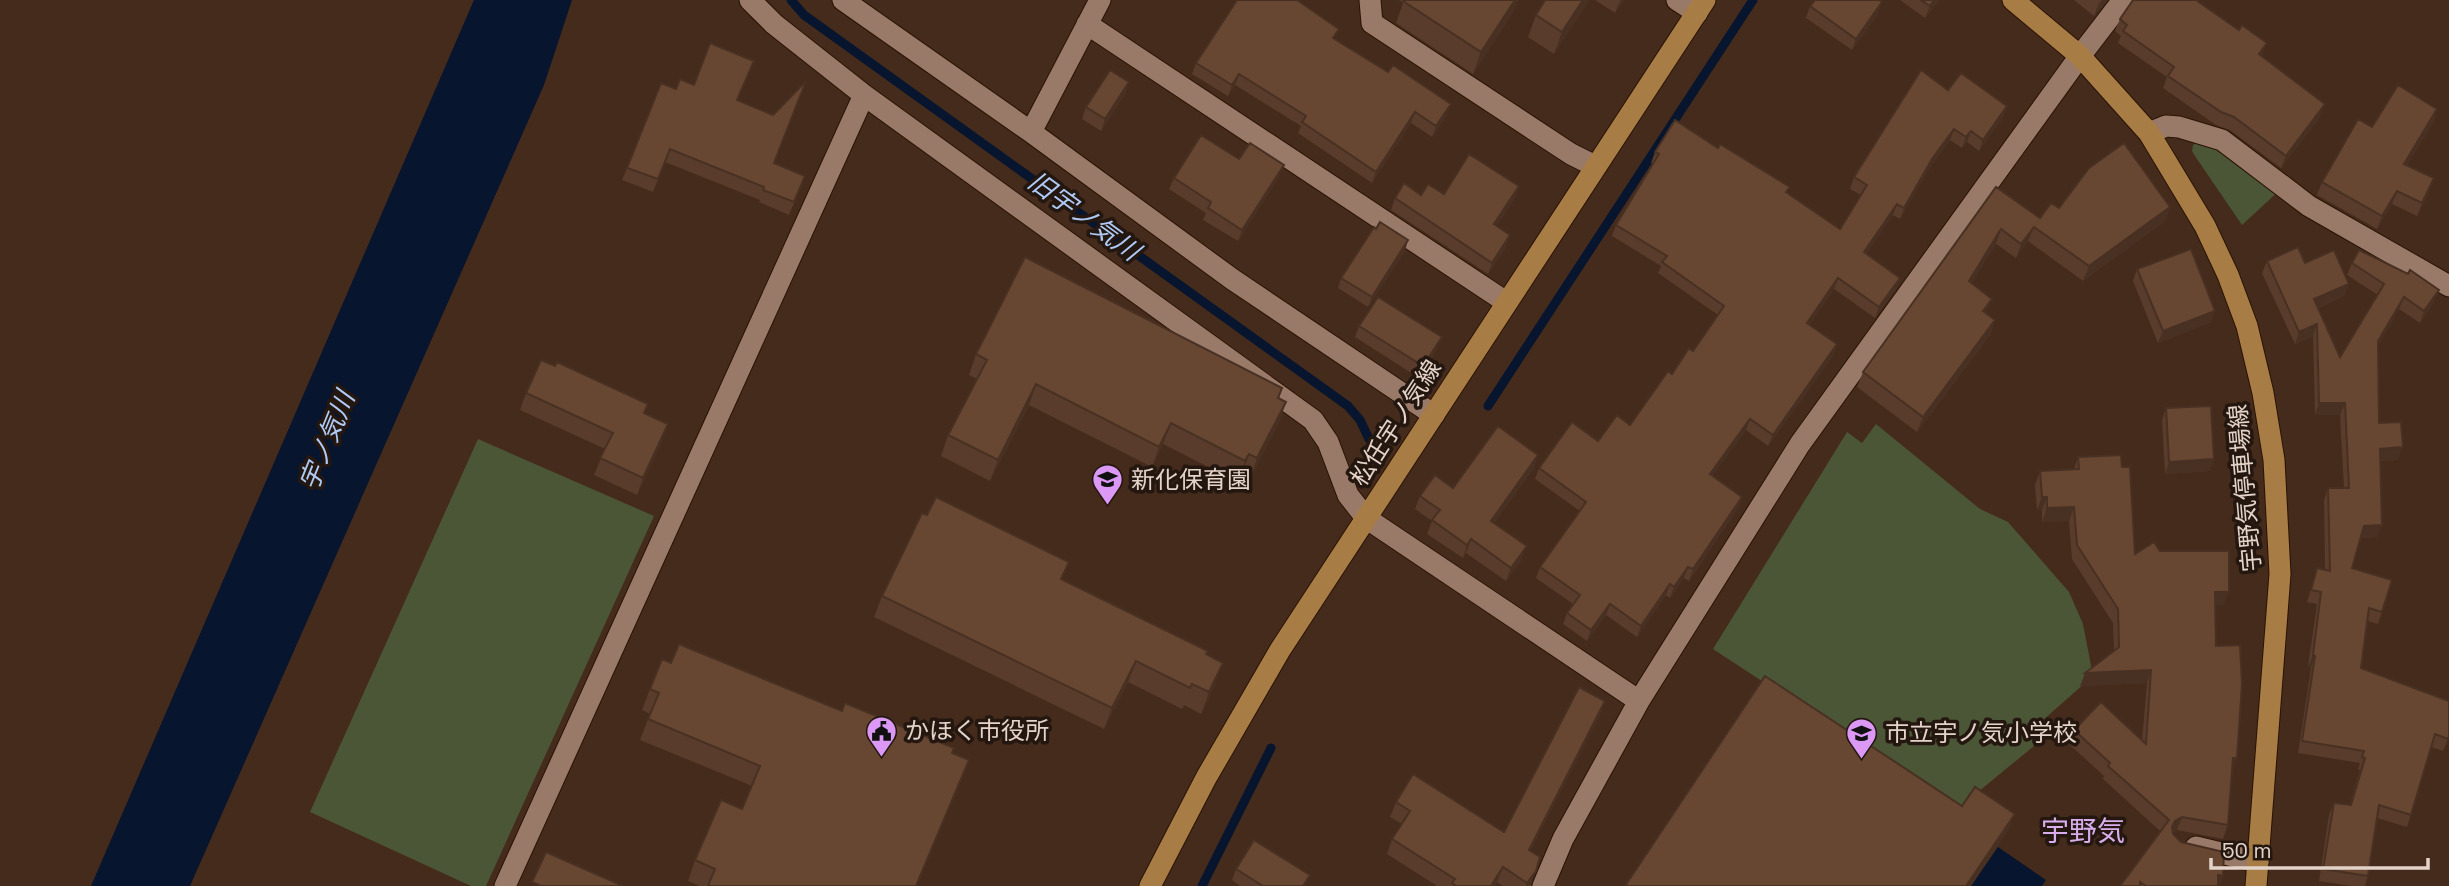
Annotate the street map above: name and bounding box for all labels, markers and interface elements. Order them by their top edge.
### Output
water label: 旧宇ノ気川 [1021,164,1149,270]
street label: 松任宇ノ気線 [1343,354,1448,492]
water label: 宇ノ気川 [292,384,363,496]
street label: 宇野気停車場線 [2222,403,2267,573]
school or university icon: 新化保育園 [1091,463,1125,507]
place label: 新化保育園 [1131,464,1251,495]
public building icon: かほく市役所 [865,714,899,758]
place label: かほく市役所 [905,715,1049,746]
school or university icon: 市立宇ノ気小学校 [1845,716,1879,760]
place label: 市立宇ノ気小学校 [1885,717,2077,748]
district label: 宇野気 [2041,813,2125,849]
scale bar [2211,826,2428,870]
text: 50 m [2222,837,2272,864]

